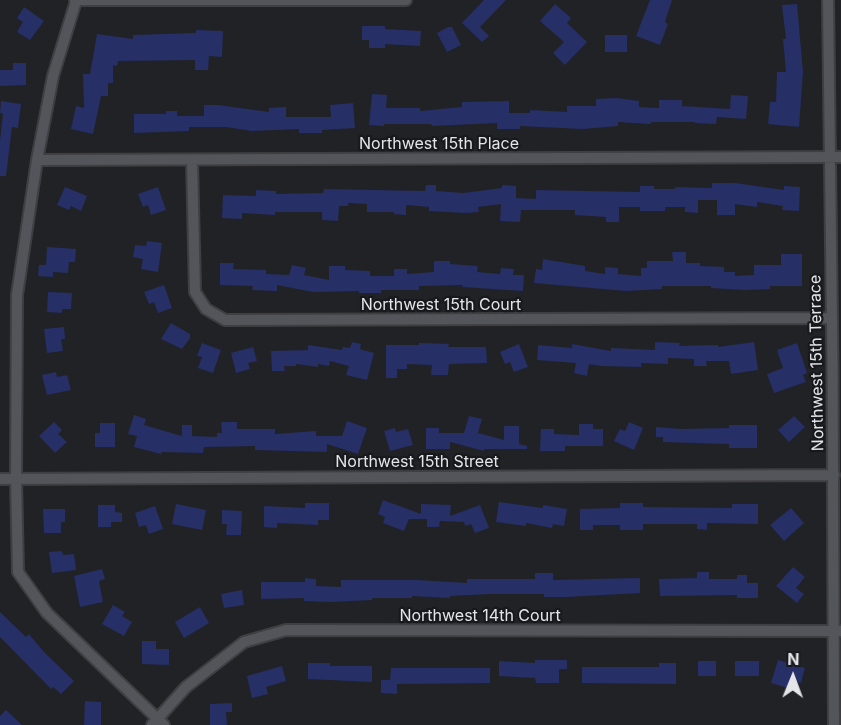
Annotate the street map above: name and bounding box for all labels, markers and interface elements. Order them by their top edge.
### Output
street label: Northwest 15th Place [359,134,519,154]
street label: Northwest 15th Terrace [806,275,828,451]
street label: Northwest 15th Court [361,295,521,315]
street label: Northwest 15th Street [335,452,499,472]
street label: Northwest 14th Court [399,606,561,626]
north arrow [763,647,823,707]
text: N [787,649,800,669]

